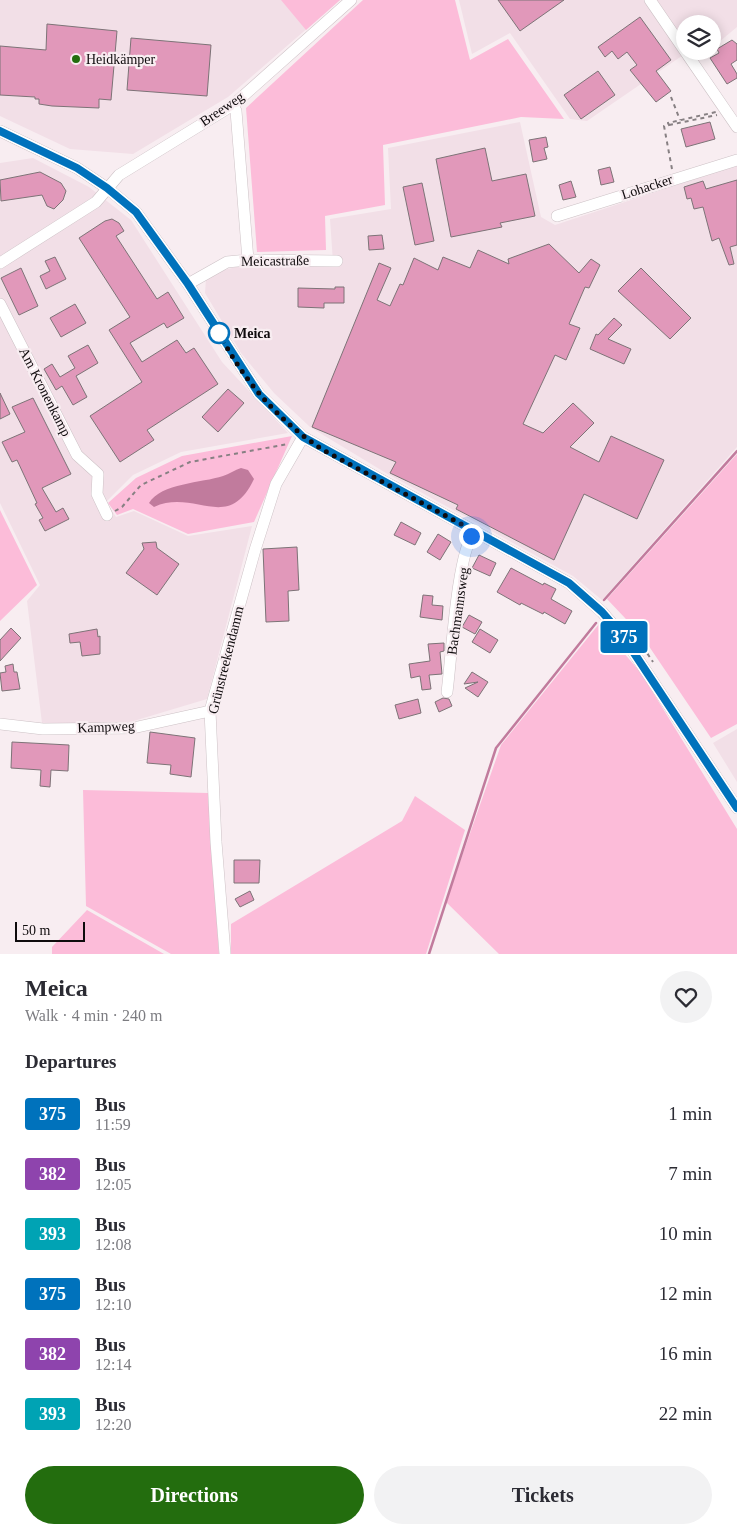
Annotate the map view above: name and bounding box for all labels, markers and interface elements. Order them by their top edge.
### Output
map controls [676,15,721,60]
button: layers [676,15,721,60]
place label: Heidkämper [86,52,156,67]
marker: Heidkämper [70,53,82,65]
street label: Breeweg [197,89,247,129]
street label: Lohacker [620,172,675,202]
street label: Meicastraße [241,253,309,269]
marker: Meica [208,322,230,344]
place label: Meica [234,326,271,341]
street label: Am Kronenkamp [16,345,74,439]
your location [459,524,484,549]
street label: Bachmannsweg [444,566,472,656]
street label: Grünstreekendamm [205,605,247,715]
line badge: 375 [595,621,653,653]
text: 375 [611,627,638,647]
street label: Kampweg [77,719,135,735]
scale bar [15,919,85,942]
text: 50 m [22,923,50,938]
button: heart [660,971,712,1023]
text: Meica [25,975,88,1001]
text: Walk · 4 min · 240 m [25,1007,162,1024]
text: Departures [25,1051,116,1072]
text: Bus [95,1094,126,1115]
text: 1 min [668,1103,712,1124]
text: 375 [39,1104,66,1124]
text: 11:59 [95,1116,131,1133]
text: Bus [95,1154,126,1175]
text: 7 min [668,1163,712,1184]
text: 382 [39,1164,66,1184]
text: 12:05 [95,1176,131,1193]
text: Bus [95,1214,126,1235]
text: 10 min [659,1223,712,1244]
text: 393 [39,1224,66,1244]
text: 12:08 [95,1236,131,1253]
text: Bus [95,1274,126,1295]
text: 12 min [659,1283,712,1304]
text: 375 [39,1284,66,1304]
text: 12:10 [95,1296,131,1313]
text: Bus [95,1334,126,1355]
text: 16 min [659,1343,712,1364]
text: 382 [39,1344,66,1364]
text: 12:14 [95,1356,131,1373]
text: Bus [95,1394,126,1415]
text: 22 min [659,1403,712,1424]
text: 393 [39,1404,66,1424]
text: 12:20 [95,1416,131,1433]
button: Directions [25,1466,364,1524]
button: Tickets [374,1466,712,1524]

